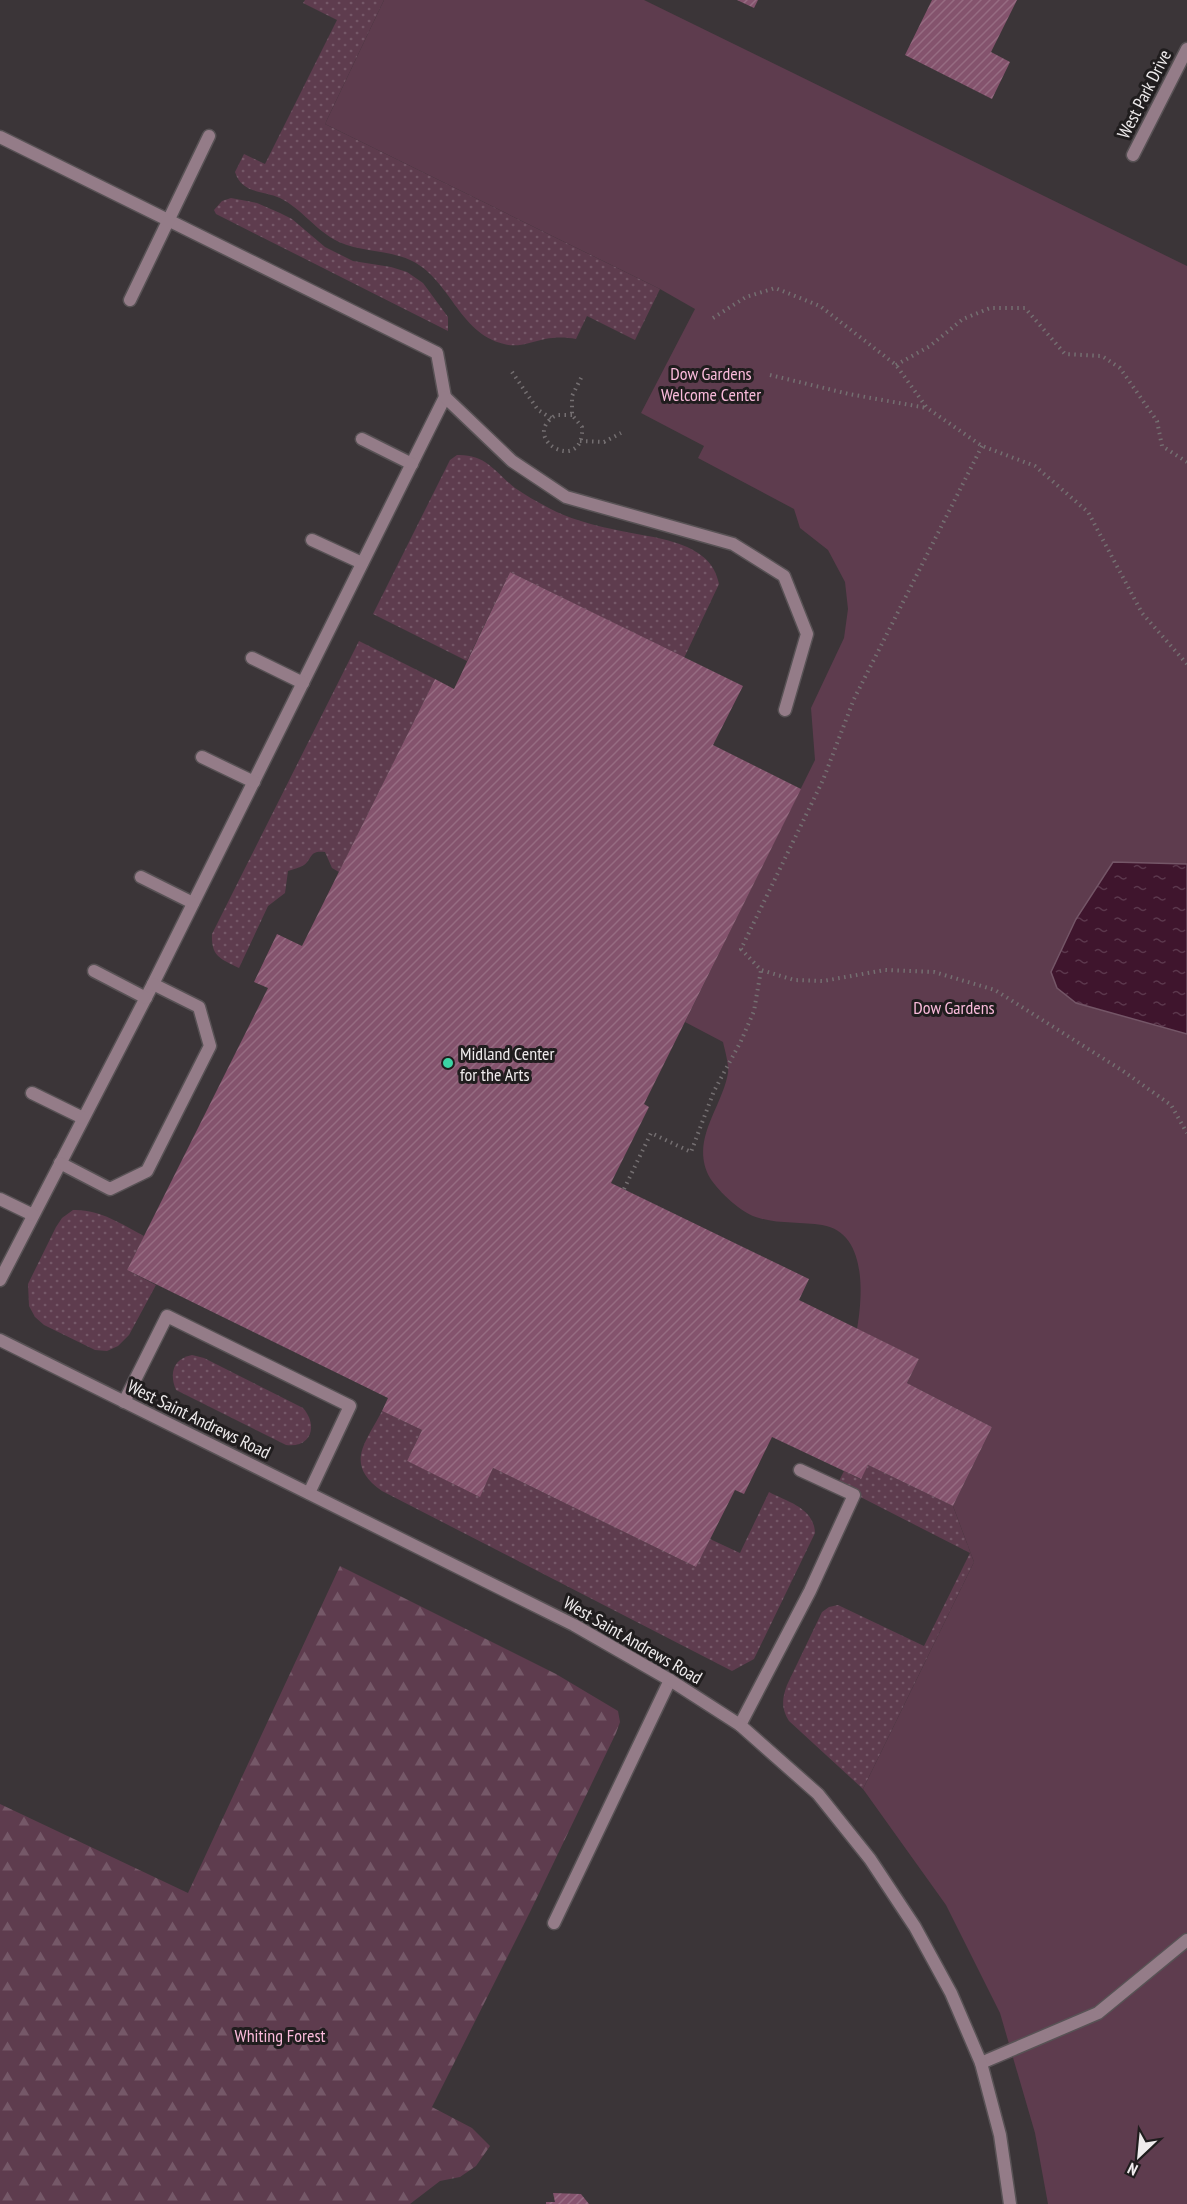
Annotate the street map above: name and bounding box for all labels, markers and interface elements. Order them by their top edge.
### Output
street label: West Park Drive [1112,46,1176,142]
park label: Dow Gardens Welcome Center [661,362,761,406]
park label: Dow Gardens [913,996,995,1019]
place label: Midland Center for the Arts [460,1042,554,1086]
marker: Midland Center for the Arts [441,1056,455,1070]
street label: West Saint Andrews Road [124,1374,274,1464]
street label: West Saint Andrews Road [560,1591,706,1689]
park label: Whiting Forest [235,2024,325,2047]
north arrow [1109,2126,1169,2186]
text: N [1124,2159,1141,2180]

